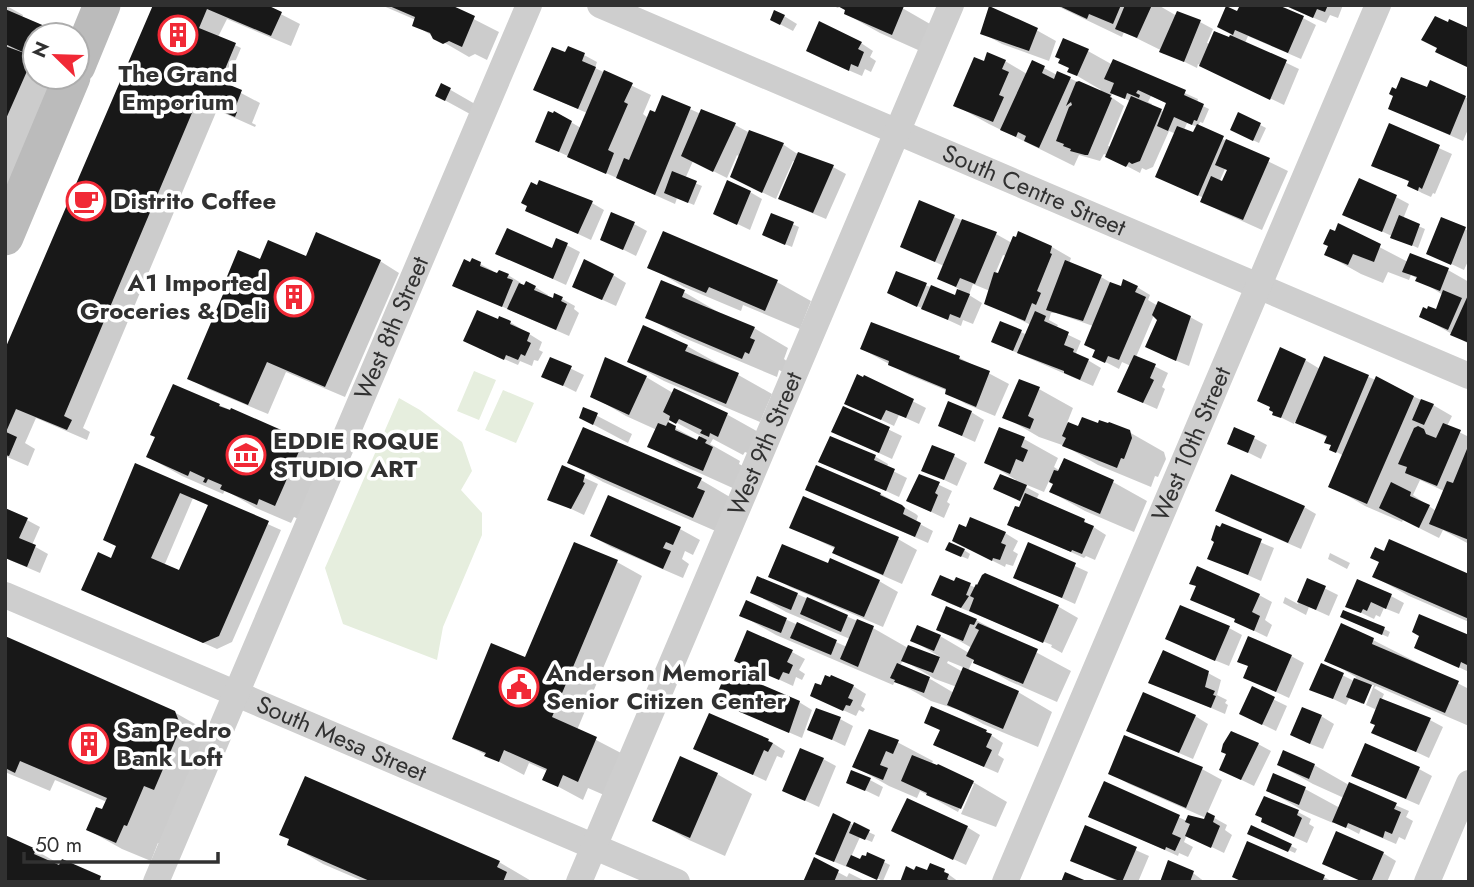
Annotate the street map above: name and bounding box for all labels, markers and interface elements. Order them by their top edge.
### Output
building icon: The Grand Emporium [157,14,199,56]
north arrow [21,21,91,91]
text: N [25,37,56,62]
place label: The Grand Emporium [118,56,238,119]
street label: South Centre Street [937,135,1132,245]
cafe icon: Distrito Coffee [65,180,107,222]
place label: Distrito Coffee [113,183,276,218]
street label: West 8th Street [345,250,437,405]
place label: A1 Imported Groceries & Deli [80,265,267,328]
building icon: A1 Imported Groceries & Deli [273,276,315,318]
street label: West 10th Street [1142,361,1239,527]
street label: West 9th Street [718,366,811,521]
place label: EDDIE ROQUE STUDIO ART [273,423,439,486]
museum icon: EDDIE ROQUE STUDIO ART [225,434,267,476]
place label: Anderson Memorial Senior Citizen Center [545,655,787,718]
public building icon: Anderson Memorial Senior Citizen Center [498,666,540,708]
street label: South Mesa Street [251,686,433,790]
place label: San Pedro Bank Loft [116,712,231,775]
building icon: San Pedro Bank Loft [68,723,110,765]
scale bar [24,820,219,864]
text: 50 m [35,830,82,860]

